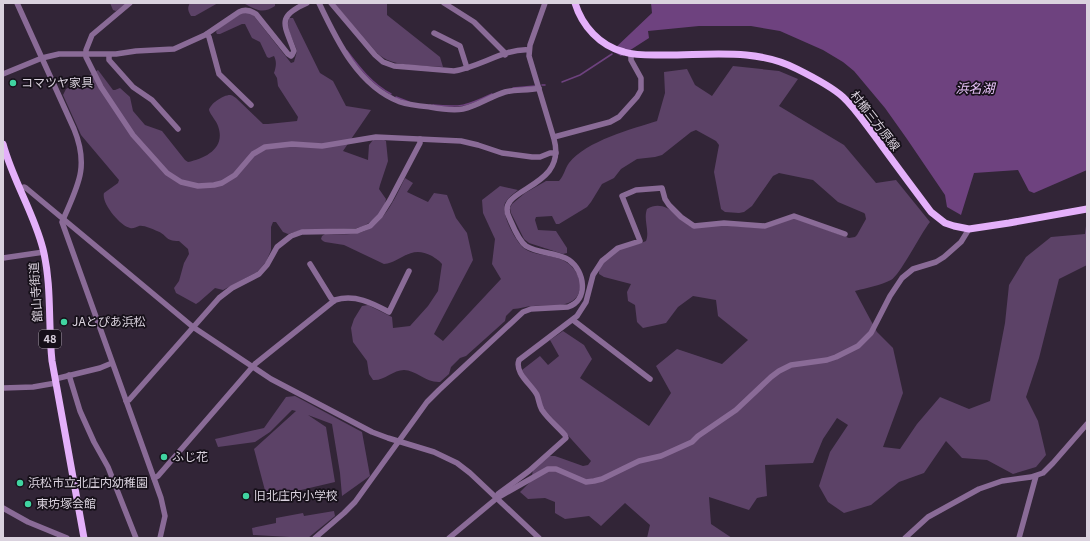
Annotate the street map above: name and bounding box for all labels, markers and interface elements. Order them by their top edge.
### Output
place label: コマツヤ家具 [21,73,93,90]
marker: コマツヤ家具 [8,78,18,88]
water label: 浜名湖 [955,78,996,97]
street label: 村櫛三方原線 [847,86,905,154]
street label: 舘山寺街道 [24,262,45,323]
place label: JAとぴあ浜松 [72,312,146,329]
marker: JAとぴあ浜松 [59,317,69,327]
road number: 48 [39,330,61,348]
place label: ふじ花 [172,447,208,464]
marker: ふじ花 [159,452,169,462]
place label: 浜松市立北庄内幼稚園 [28,473,148,490]
marker: 浜松市立北庄内幼稚園 [15,478,25,488]
place label: 旧北庄内小学校 [254,486,338,503]
marker: 旧北庄内小学校 [241,491,251,501]
place label: 東坊塚会館 [36,494,96,511]
marker: 東坊塚会館 [23,499,33,509]

